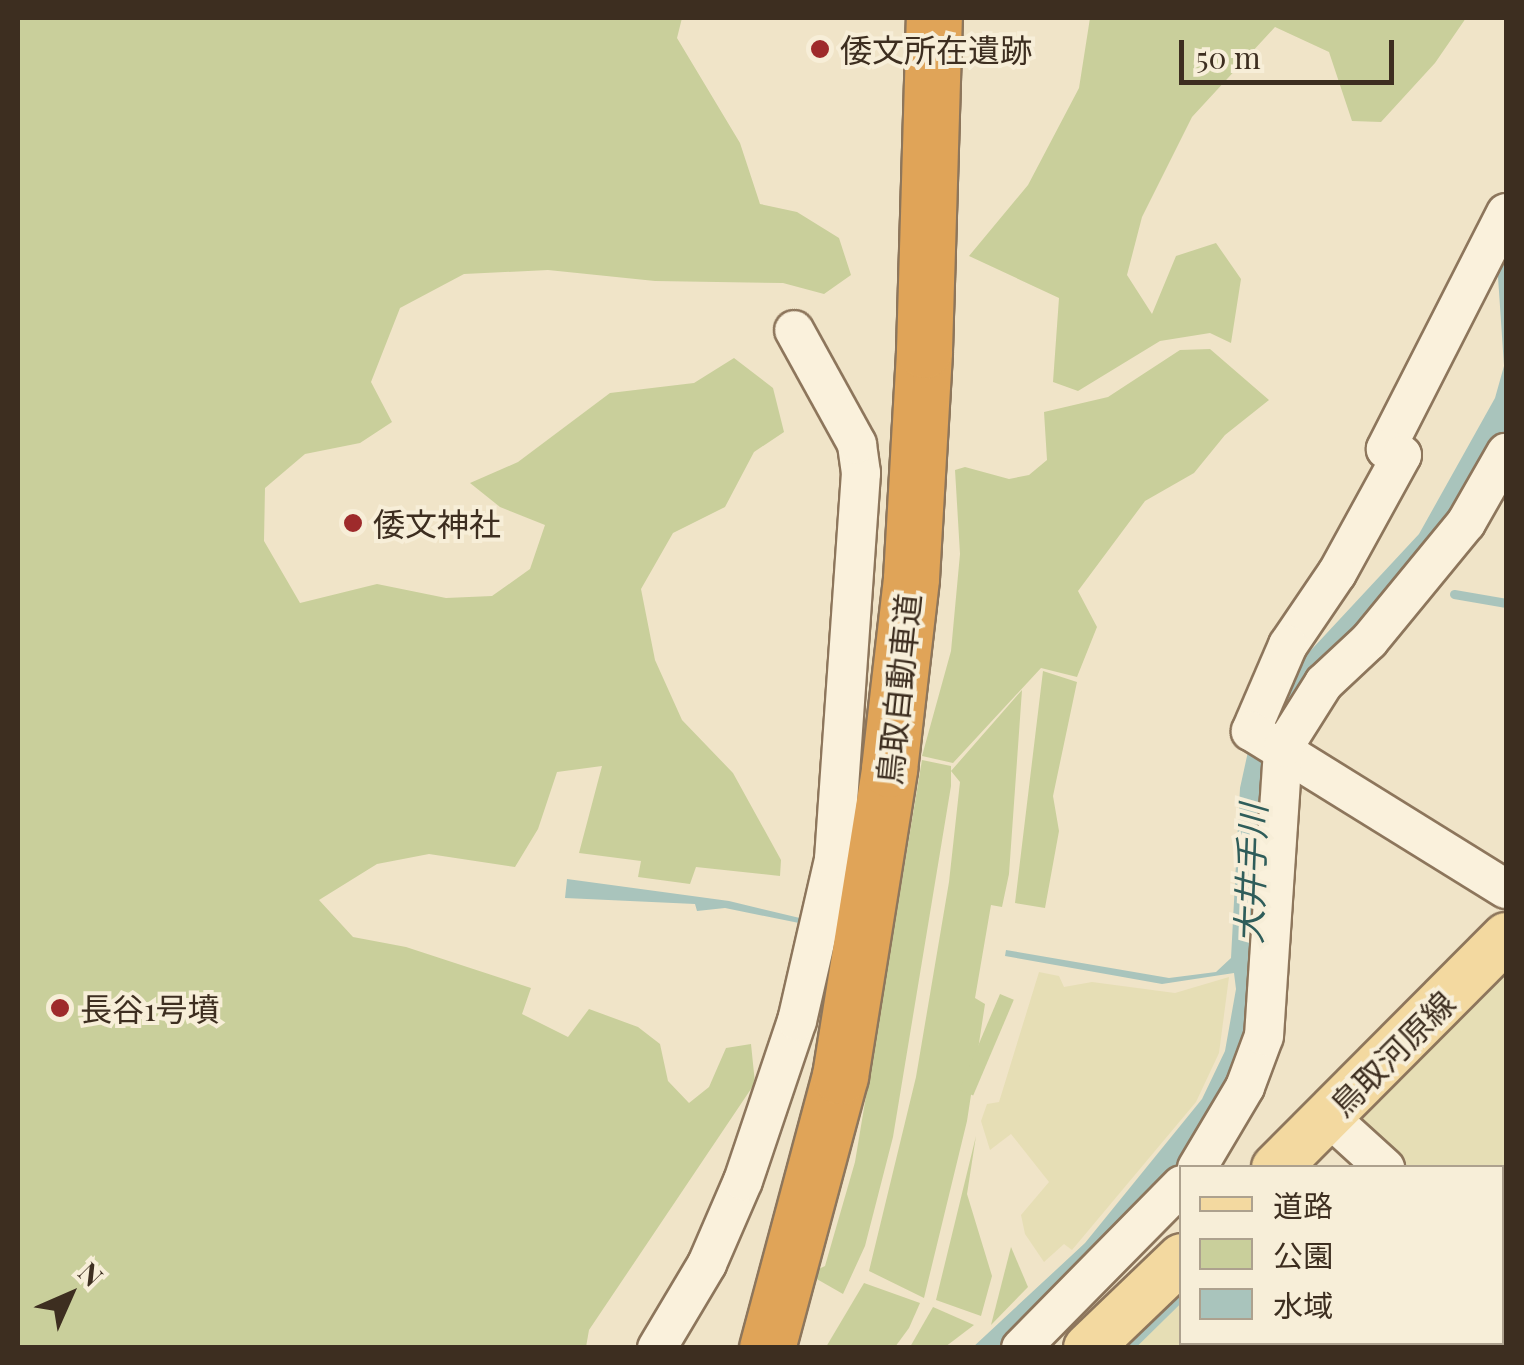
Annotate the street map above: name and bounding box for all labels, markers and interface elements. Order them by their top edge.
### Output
scale bar [1184,20,1399,82]
place label: 倭文所在遺跡 [840,30,1032,68]
text: 50 m [1196,37,1261,77]
marker: 倭文所在遺跡 [809,38,831,60]
place label: 倭文神社 [373,504,501,542]
marker: 倭文神社 [342,512,364,534]
street label: 鳥取自動車道 [869,592,927,786]
water label: 大井手川 [1227,803,1273,945]
street label: 鳥取河原線 [1322,983,1462,1123]
place label: 長谷1号墳 [80,989,220,1027]
marker: 長谷1号墳 [49,997,71,1019]
legend [1179,1165,1504,1345]
text: 道路 [1273,1185,1333,1225]
text: 公園 [1273,1235,1333,1275]
north arrow [20,1245,120,1345]
text: N [71,1253,112,1294]
text: 水域 [1273,1285,1333,1325]

